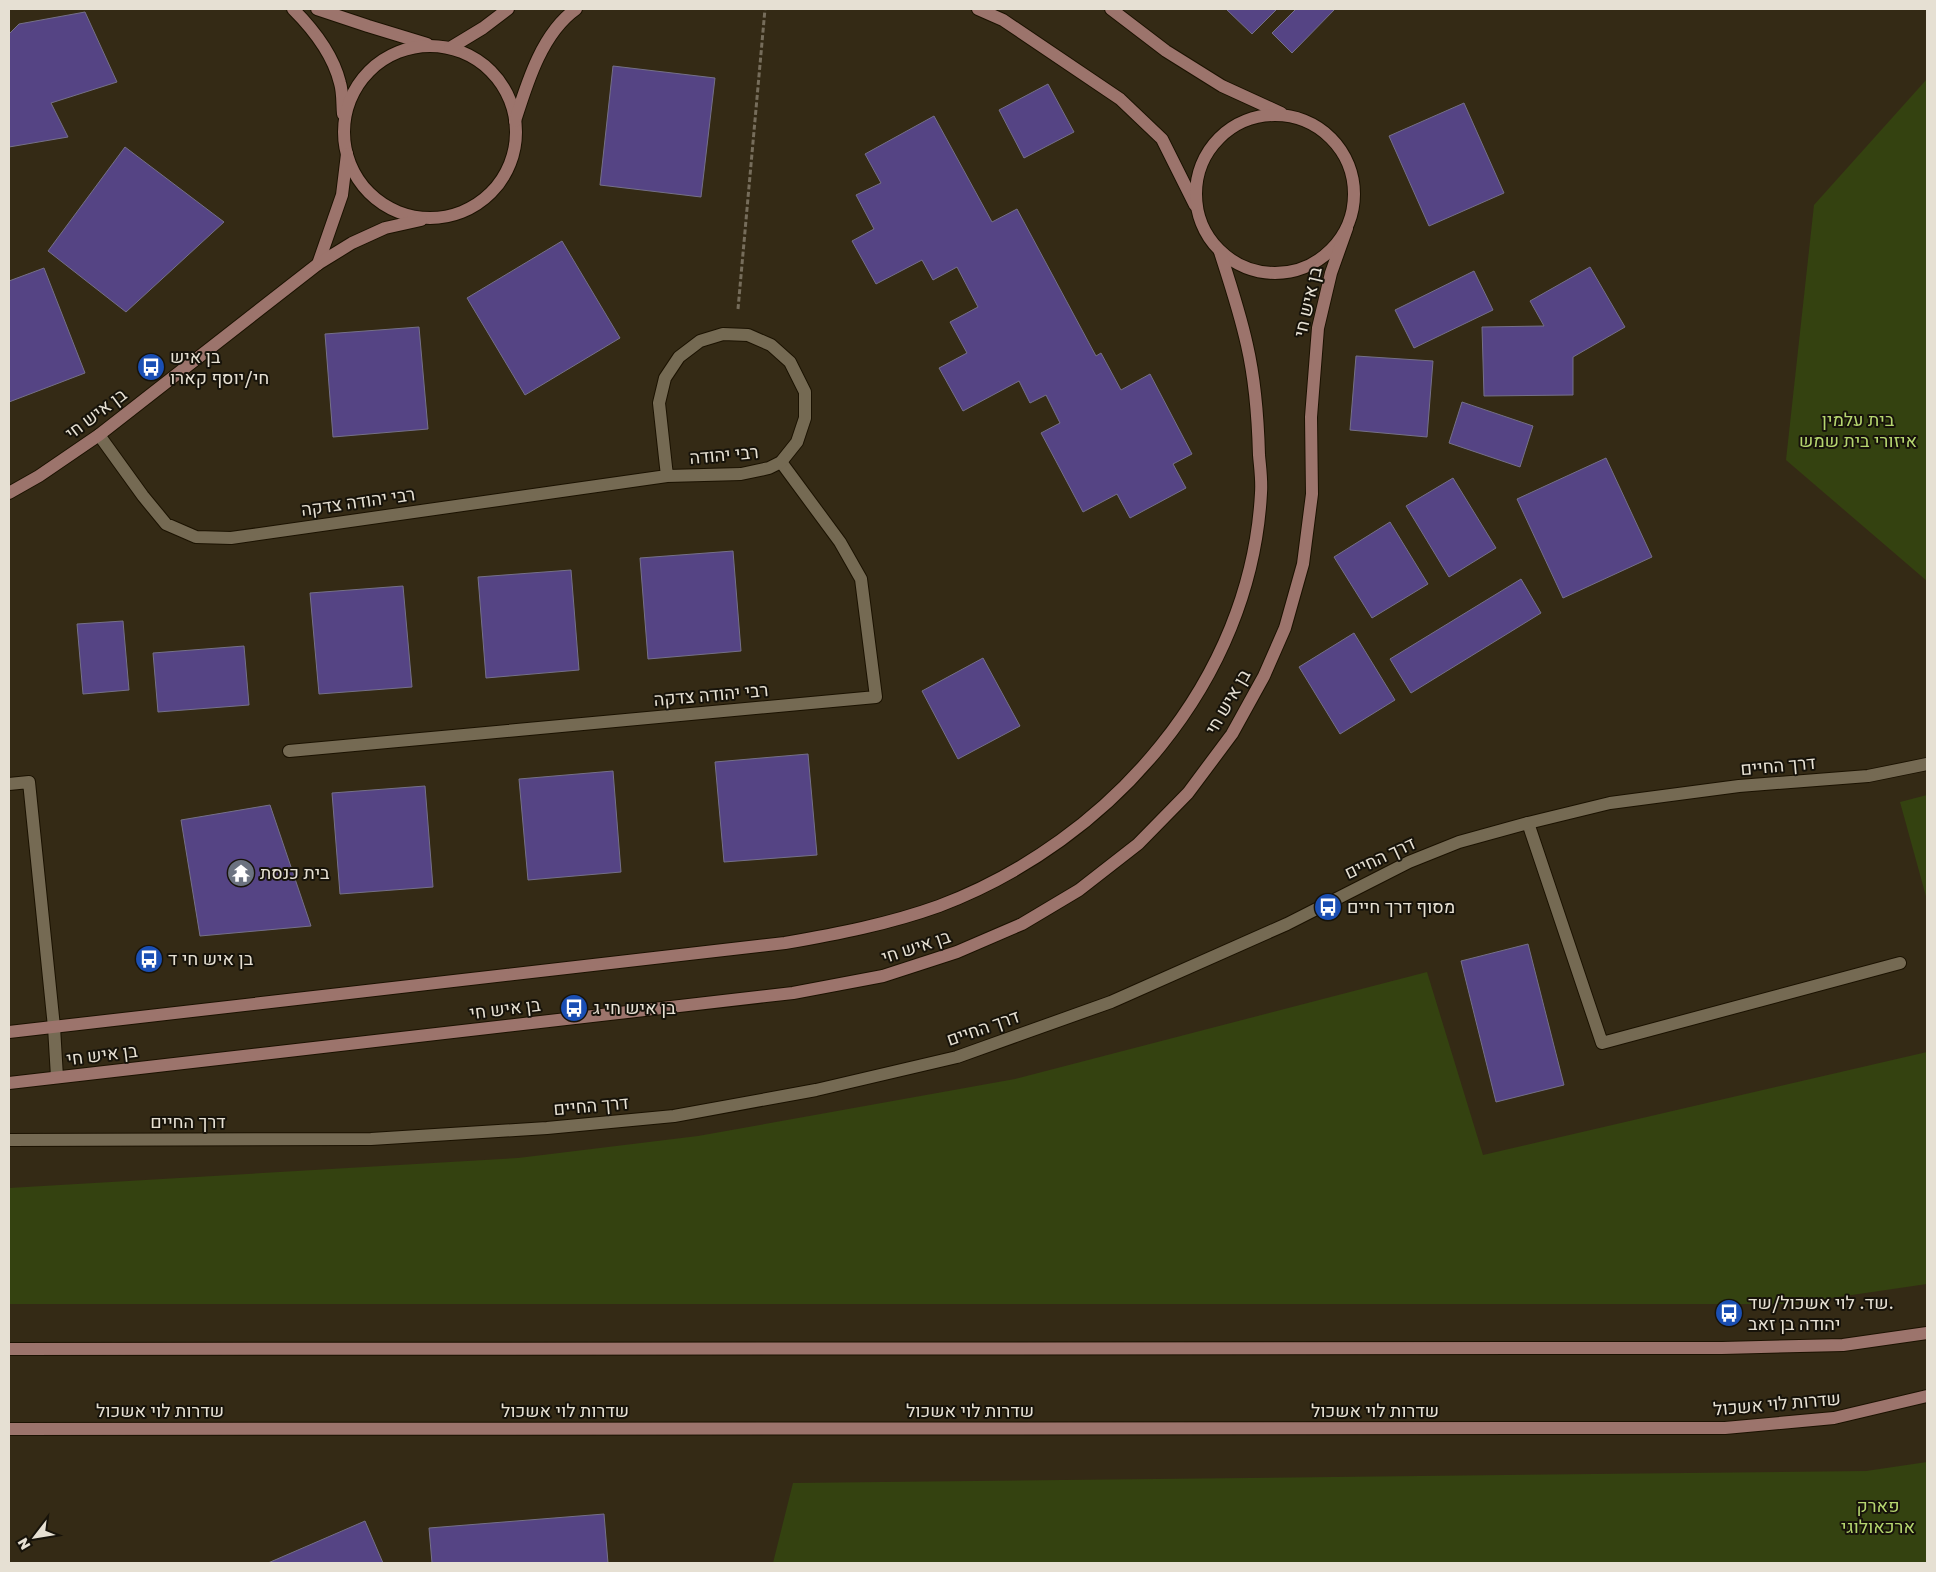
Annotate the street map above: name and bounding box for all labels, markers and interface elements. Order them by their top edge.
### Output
street label: בן איש חי [1288,264,1326,339]
place label: בן איש חי/יוסף קארו [170,345,269,388]
bus stop icon: בן איש חי/יוסף קארו [136,352,166,382]
street label: בן איש חי [60,383,131,443]
park label: בית עלמין איזורי בית שמש [1799,408,1917,451]
street label: רבי יהודה [688,440,760,468]
street label: רבי יהודה צדקה [299,482,416,520]
street label: בן איש חי [1200,665,1255,738]
street label: רבי יהודה צדקה [653,678,769,710]
street label: דרך החיים [1739,751,1816,779]
street label: דרך החיים [1341,831,1418,883]
temple icon: בית כנסת [226,858,256,888]
place label: בית כנסת [260,861,330,883]
bus stop icon: מסוף דרך חיים [1313,892,1343,922]
place label: מסוף דרך חיים [1347,895,1455,917]
street label: בן איש חי [878,924,953,968]
bus stop icon: בן איש חי ד [134,944,164,974]
place label: בן איש חי ד [168,947,254,969]
street label: בן איש חי [468,993,542,1023]
bus stop icon: בן איש חי ג [559,993,589,1023]
place label: בן איש חי ג [593,996,676,1018]
street label: דרך החיים [943,1004,1022,1050]
street label: בן איש חי [65,1039,139,1069]
street label: דרך החיים [552,1091,629,1119]
street label: דרך החיים [150,1110,226,1132]
place label: שד. לוי אשכול/שד. יהודה בן זאב [1748,1291,1894,1334]
bus stop icon: שד. לוי אשכול/שד. יהודה בן זאב [1714,1298,1744,1328]
street label: שדרות לוי אשכול [1712,1386,1842,1420]
street label: שדרות לוי אשכול [96,1399,224,1421]
street label: שדרות לוי אשכול [501,1399,629,1421]
street label: שדרות לוי אשכול [906,1399,1034,1421]
street label: שדרות לוי אשכול [1311,1399,1439,1421]
park label: פארק ארכאולוגי [1841,1494,1915,1537]
north arrow [10,1512,60,1562]
text: N [13,1535,33,1553]

